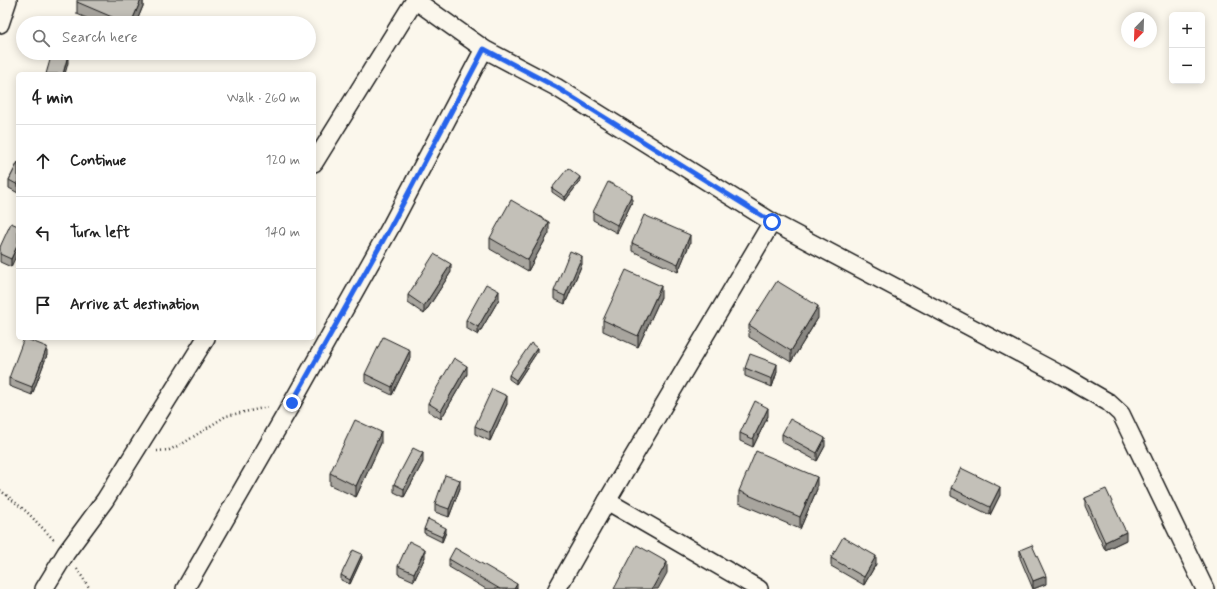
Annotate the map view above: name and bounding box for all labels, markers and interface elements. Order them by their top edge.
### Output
north arrow [1121,12,1157,48]
map controls [1169,12,1205,84]
button: + [1169,12,1205,48]
search box [16,16,316,60]
icon: search [30,27,52,49]
text: Search here [62,28,138,48]
button: − [1169,48,1205,84]
text: 4 min [32,87,73,109]
text: Walk · 260 m [227,90,300,107]
icon: ahead [32,150,54,172]
text: Continue [70,151,126,171]
text: 120 m [266,152,300,169]
route start [763,213,781,231]
icon: left [32,222,54,244]
text: Turn left [70,223,130,243]
text: 140 m [265,224,300,241]
icon: arrive [32,294,54,316]
text: Arrive at destination [70,295,199,315]
route end [283,394,301,412]

